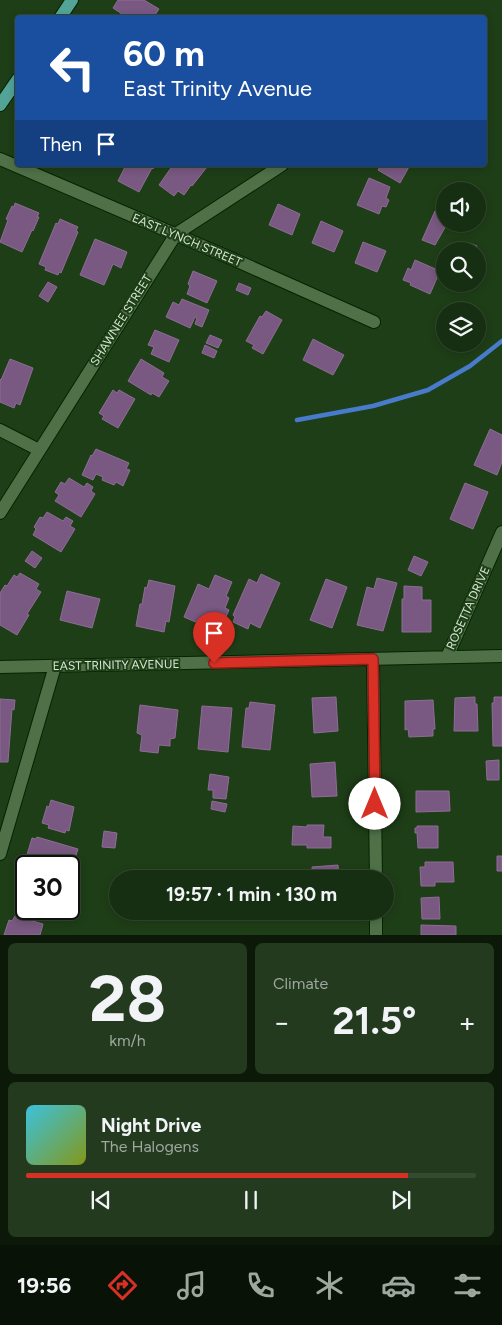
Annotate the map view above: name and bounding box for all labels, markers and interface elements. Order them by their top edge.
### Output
text: 60 m [123,33,205,75]
icon: left [40,35,105,100]
text: East Trinity Avenue [123,75,312,102]
icon: arrive [92,130,120,158]
text: Then [40,133,82,156]
map controls [436,182,486,352]
button: sound [436,182,486,232]
street label: EAST LYNCH STREET [130,211,244,270]
button: search [436,242,486,292]
street label: SHAWNEE STREET [87,272,155,368]
button: layers [436,302,486,352]
street label: ROSETTA DRIVE [443,564,493,652]
pin [193,612,235,663]
icon: arrive [200,619,228,647]
street label: EAST TRINITY AVENUE [52,657,180,673]
position arrow [348,777,400,829]
speed limit sign: 30 [15,855,80,920]
text: 19:57 · 1 min · 130 m [166,883,337,906]
text: 28 [89,959,166,1037]
text: Climate [273,974,328,993]
text: 21.5° [333,998,416,1044]
text: − [273,1005,290,1039]
text: + [459,1005,476,1039]
text: km/h [109,1031,146,1050]
text: Night Drive [101,1114,201,1137]
text: The Halogens [101,1137,199,1156]
icon: previous [87,1186,115,1214]
icon: pause [237,1186,265,1214]
icon: next [387,1186,415,1214]
icon: directions [105,1268,140,1303]
icon: music [174,1268,209,1303]
icon: phone [243,1268,278,1303]
icon: climate [312,1268,347,1303]
icon: car [381,1268,416,1303]
icon: filters [450,1268,485,1303]
text: 19:56 [17,1272,71,1299]

